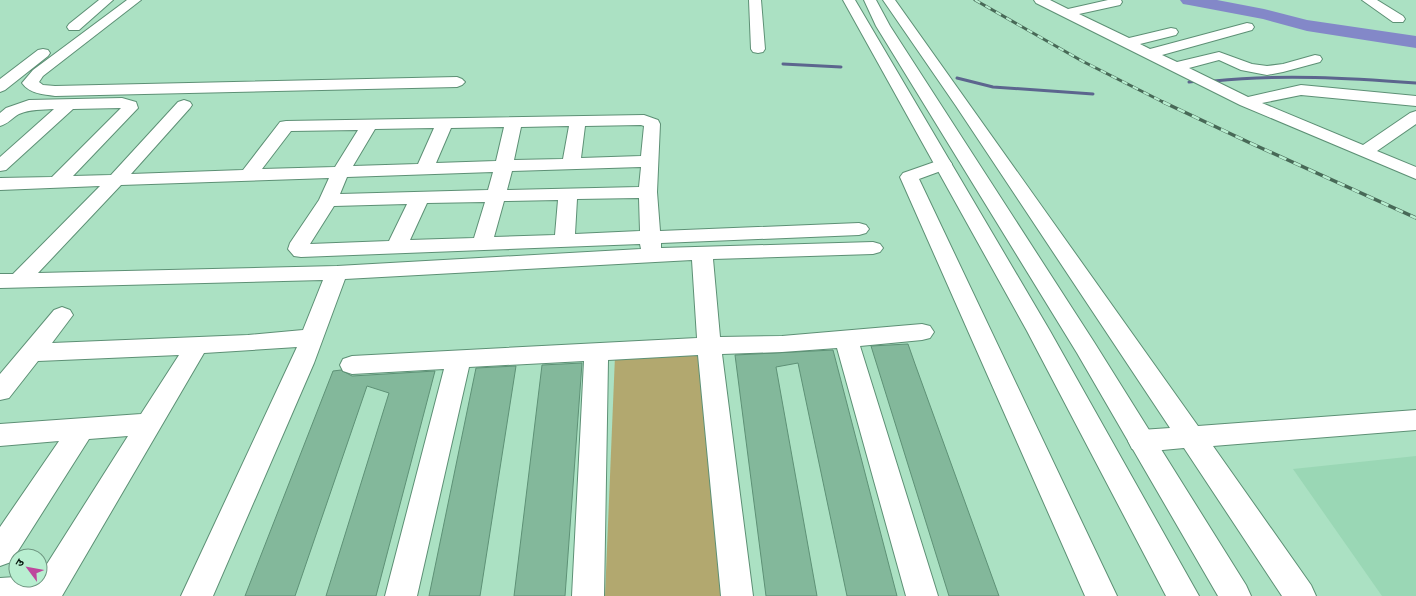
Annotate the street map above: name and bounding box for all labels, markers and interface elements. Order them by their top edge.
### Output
north arrow [8,548,48,588]
text: उ [12,556,27,569]

